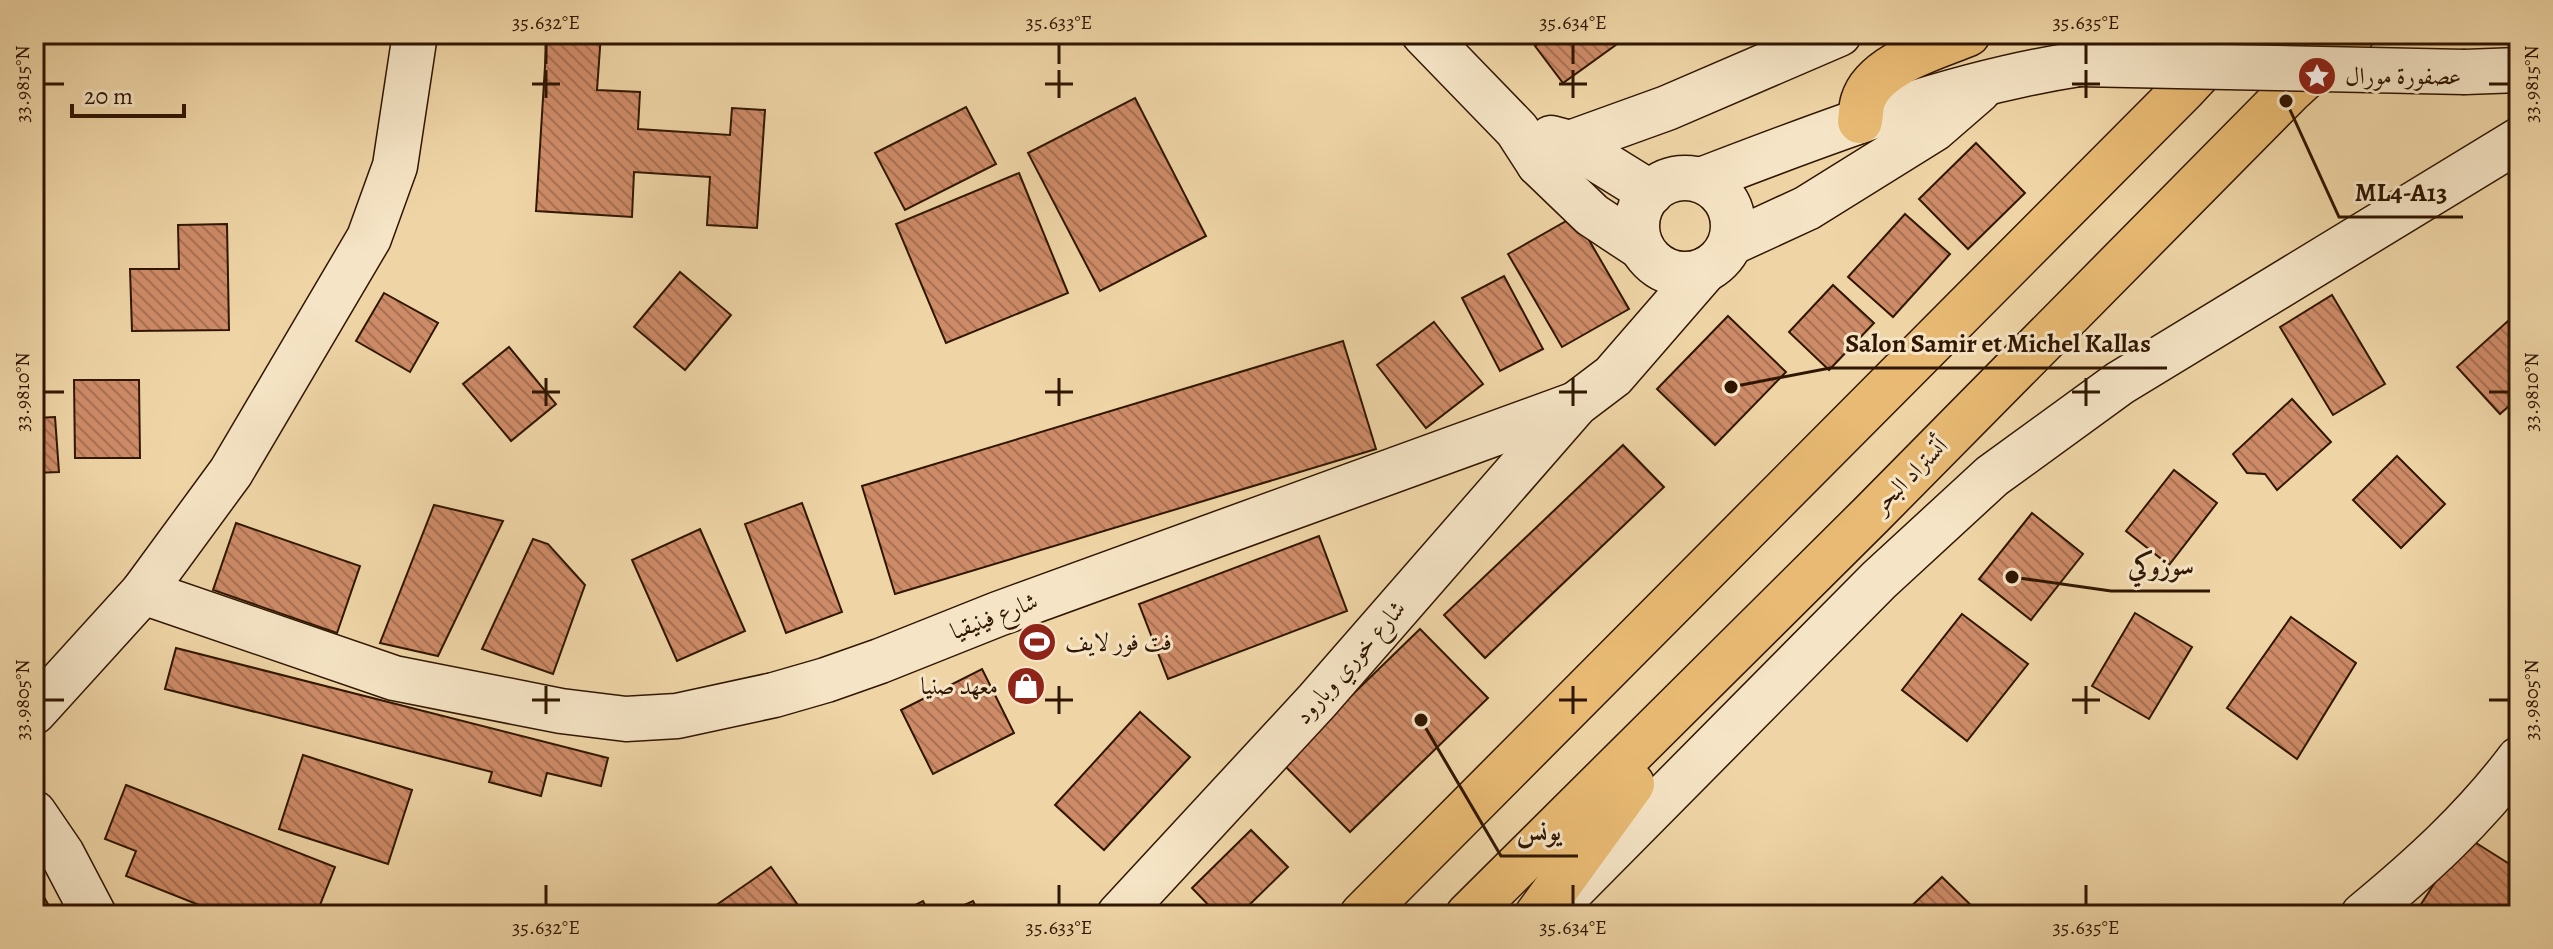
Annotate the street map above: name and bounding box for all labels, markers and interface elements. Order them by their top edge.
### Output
text: 35.632°E [512,9,580,36]
text: 35.633°E [1026,9,1092,36]
text: 35.634°E [1539,9,1607,36]
text: 35.635°E [2052,9,2120,36]
text: 33.9815°N [9,45,36,123]
text: 33.9815°N [2518,45,2545,123]
place icon: عصفورة مورال [2296,55,2338,97]
place label: عصفورة مورال [2345,60,2461,92]
scale bar [72,68,184,118]
text: 20 m [84,80,133,112]
callout: ML4-A13 [2339,167,2463,217]
text: ML4-A13 [2355,175,2447,210]
callout: Salon Samir et Michel Kallas [1830,318,2167,368]
text: Salon Samir et Michel Kallas [1845,326,2151,361]
text: 33.9810°N [9,352,36,432]
text: 33.9810°N [2518,352,2545,432]
street label: أتستراد البحر [1862,429,1955,522]
callout: سوزوكي [2111,541,2210,591]
text: سوزوكي [2127,549,2194,588]
street label: شارع فينيقيا [946,585,1044,651]
street label: شارع خوري وبارود [1287,593,1416,734]
sports icon: فت فور لايف [1016,621,1058,663]
place label: فت فور لايف [1065,626,1172,658]
text: 33.9805°N [9,659,36,741]
text: 33.9805°N [2518,659,2545,741]
shop icon: معهد صنيا [1005,665,1047,707]
place label: معهد صنيا [921,670,998,702]
callout: يونس [1501,806,1578,856]
text: يونس [1517,814,1563,849]
text: 35.632°E [512,914,580,941]
text: 35.633°E [1026,914,1092,941]
text: 35.634°E [1539,914,1607,941]
text: 35.635°E [2052,914,2120,941]

